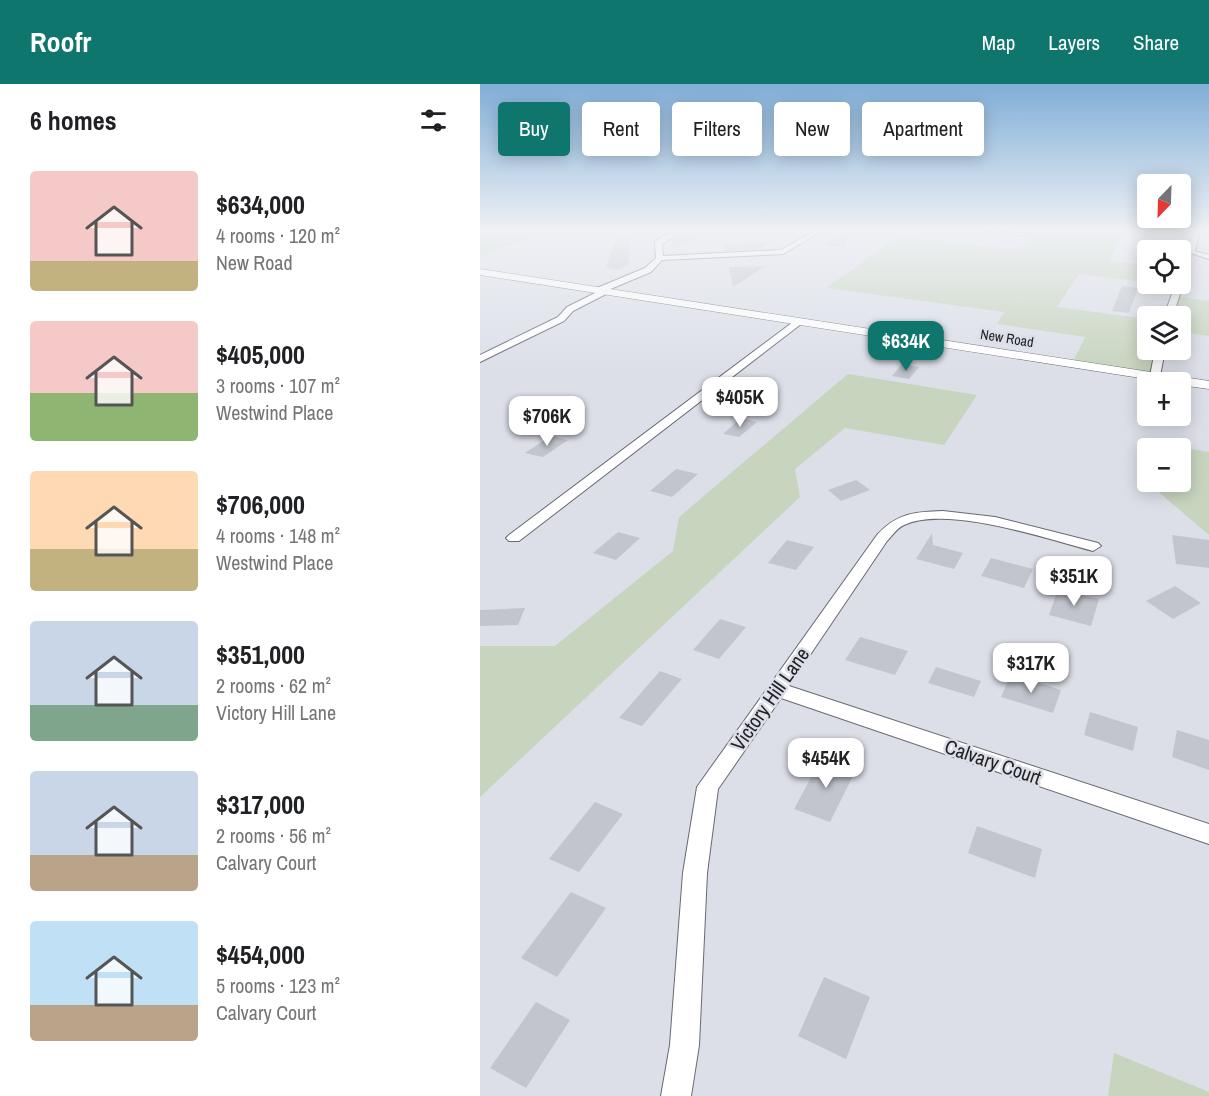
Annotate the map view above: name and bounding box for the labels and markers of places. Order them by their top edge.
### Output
pin: $634K [864,321,948,372]
pin: $405K [698,377,782,428]
pin: $706K [505,396,589,447]
pin: $351K [1032,556,1116,607]
pin: $317K [989,643,1073,694]
pin: $454K [784,738,868,789]

